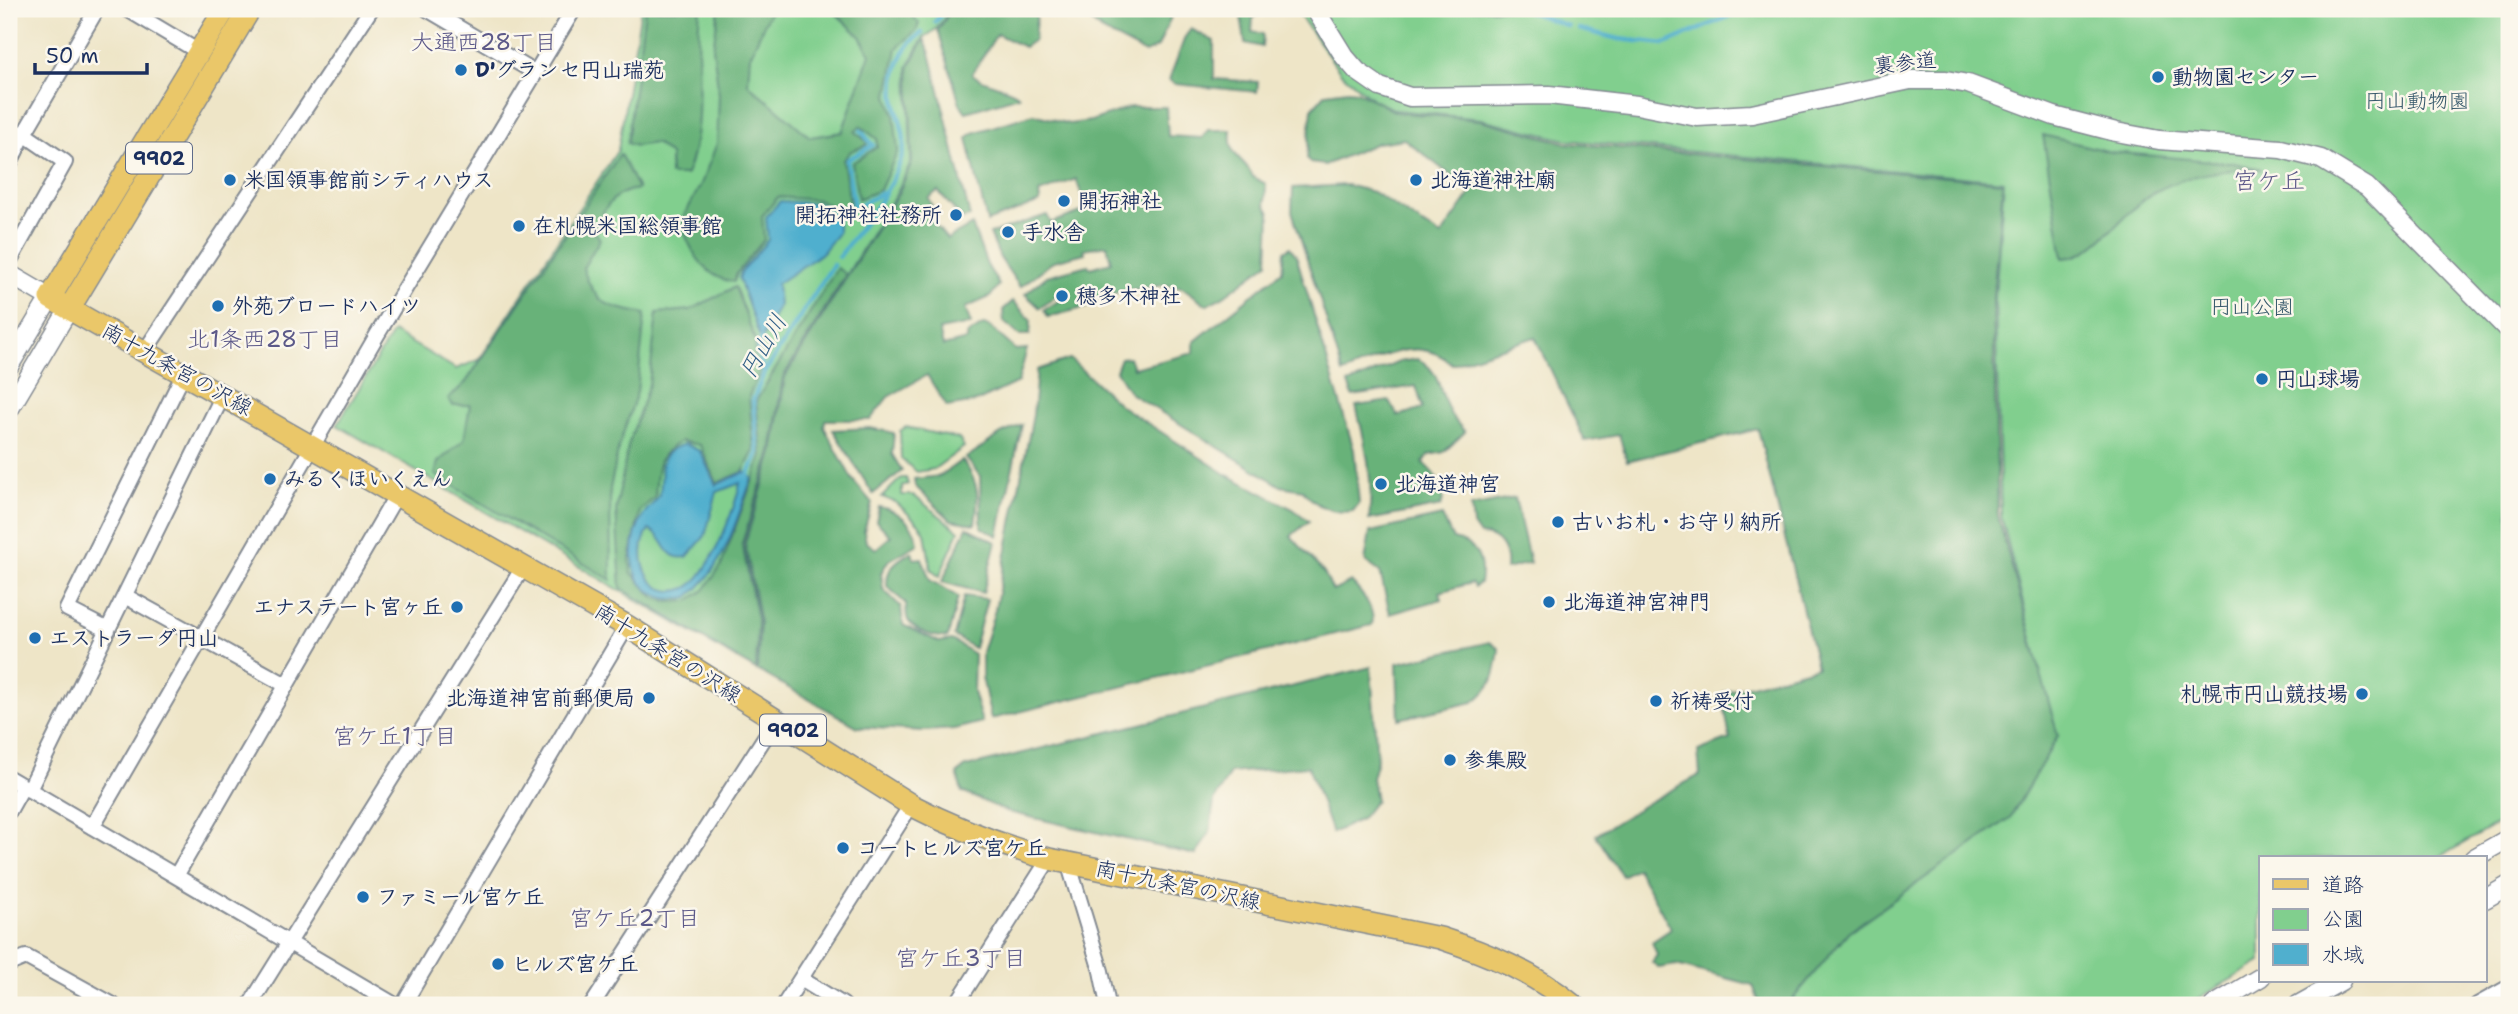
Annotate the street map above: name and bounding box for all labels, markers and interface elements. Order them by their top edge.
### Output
district label: 大通西28丁目 [411,27,557,57]
scale bar [35,32,147,76]
text: 50 m [46,42,99,70]
street label: 裏参道 [1872,46,1938,80]
place label: D'グランセ円山瑞苑 [475,56,665,84]
marker: D'グランセ円山瑞苑 [453,62,469,78]
place label: 動物園センター [2172,63,2319,91]
marker: 動物園センター [2150,69,2166,85]
park label: 円山動物園 [2365,87,2470,115]
road number: 9902 [126,142,192,174]
district label: 宮ケ丘 [2233,165,2305,197]
place label: 米国領事館前シティハウス [244,166,493,194]
place label: 北海道神社廟 [1430,166,1556,194]
marker: 米国領事館前シティハウス [222,172,238,188]
marker: 北海道神社廟 [1408,172,1424,188]
place label: 開拓神社 [1078,187,1162,215]
marker: 開拓神社 [1056,193,1072,209]
place label: 開拓神社社務所 [795,201,942,229]
marker: 開拓神社社務所 [948,207,964,223]
place label: 在札幌米国総領事館 [533,212,722,240]
marker: 在札幌米国総領事館 [511,218,527,234]
place label: 手水舎 [1022,218,1085,246]
marker: 手水舎 [1000,224,1016,240]
place label: 穂多木神社 [1076,282,1181,310]
marker: 穂多木神社 [1054,288,1070,304]
place label: 外苑ブロードハイツ [232,292,421,320]
park label: 円山公園 [2210,293,2294,321]
marker: 外苑ブロードハイツ [210,298,226,314]
water label: 円山川 [733,309,793,383]
street label: 南十九条宮の沢線 [97,316,257,422]
district label: 北1条西28丁目 [187,324,343,354]
place label: 円山球場 [2276,365,2360,393]
marker: 円山球場 [2254,371,2270,387]
place label: みるくほいくえん [284,465,452,493]
place label: 北海道神宮 [1395,470,1500,498]
marker: みるくほいくえん [262,471,278,487]
marker: 北海道神宮 [1373,476,1389,492]
place label: 古いお札・お守り納所 [1572,508,1782,536]
marker: 古いお札・お守り納所 [1550,514,1566,530]
place label: 北海道神宮神門 [1563,588,1710,616]
place label: エナステート宮ヶ丘 [253,593,443,621]
marker: 北海道神宮神門 [1541,594,1557,610]
street label: 南十九条宮の沢線 [589,597,747,709]
marker: エナステート宮ヶ丘 [449,599,465,615]
place label: エストラーダ円山 [49,624,219,652]
marker: エストラーダ円山 [27,630,43,646]
place label: 札幌市円山競技場 [2180,680,2348,708]
place label: 北海道神宮前郵便局 [446,684,635,712]
marker: 札幌市円山競技場 [2354,686,2370,702]
place label: 祈祷受付 [1670,687,1754,715]
marker: 北海道神宮前郵便局 [641,690,657,706]
marker: 祈祷受付 [1648,693,1664,709]
road number: 9902 [760,715,826,746]
district label: 宮ケ丘1丁目 [333,721,457,751]
place label: 参集殿 [1464,746,1527,774]
marker: 参集殿 [1442,752,1458,768]
place label: コートヒルズ宮ケ丘 [857,834,1046,862]
marker: コートヒルズ宮ケ丘 [835,840,851,856]
street label: 南十九条宮の沢線 [1093,854,1263,916]
legend [2259,856,2486,982]
text: 道路 [2322,871,2364,899]
place label: ファミール宮ケ丘 [377,883,544,911]
marker: ファミール宮ケ丘 [355,889,371,905]
district label: 宮ケ丘2丁目 [569,903,701,933]
text: 公園 [2322,905,2364,933]
text: 水域 [2322,941,2364,969]
district label: 宮ケ丘3丁目 [895,943,1027,973]
place label: ヒルズ宮ケ丘 [512,950,638,978]
marker: ヒルズ宮ケ丘 [490,956,506,972]

